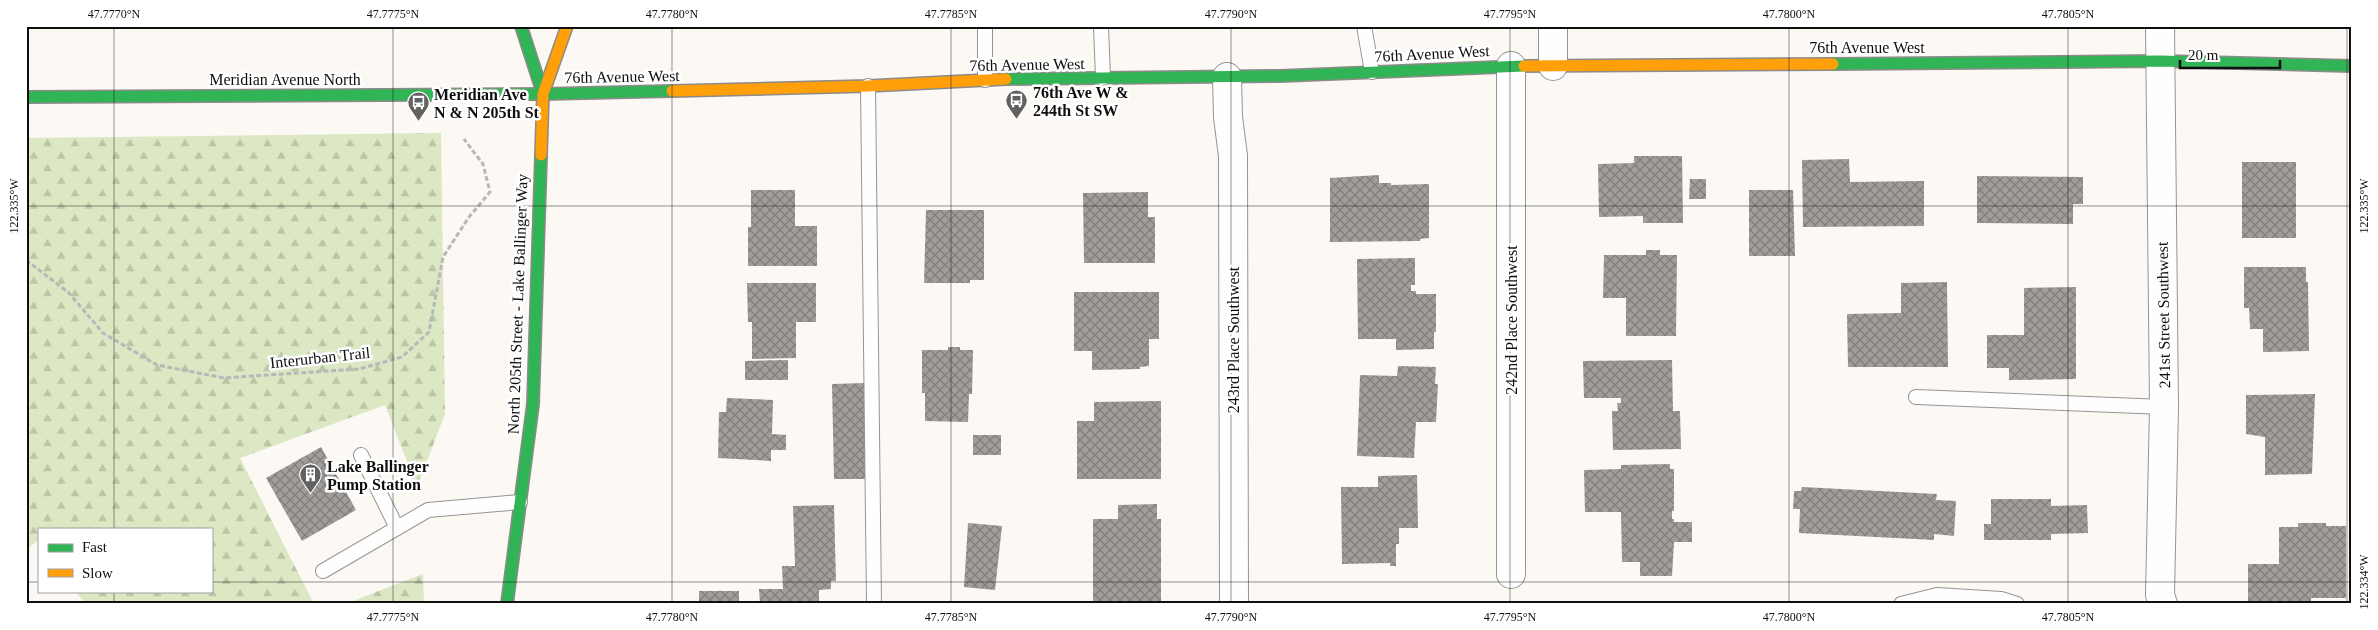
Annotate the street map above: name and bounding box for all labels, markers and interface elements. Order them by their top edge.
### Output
text: 47.7770°N [88,7,141,21]
text: 47.7775°N [367,7,420,21]
text: 47.7780°N [646,7,699,21]
text: 47.7785°N [925,7,978,21]
text: 47.7790°N [1205,7,1258,21]
text: 47.7795°N [1484,7,1537,21]
text: 47.7800°N [1763,7,1816,21]
text: 47.7805°N [2042,7,2095,21]
scale bar [2180,38,2280,70]
street label: 76th Avenue West [1809,39,1925,56]
street label: 76th Avenue West [1374,42,1491,65]
text: 20 m [2188,47,2219,63]
street label: 76th Avenue West [969,55,1085,74]
street label: 76th Avenue West [564,67,680,86]
street label: Meridian Avenue North [209,71,361,88]
place label: 76th Ave W & 244th St SW [1033,84,1129,119]
place label: Meridian Ave N & N 205th St [434,86,540,121]
bus stop icon: 76th Ave W & 244th St SW [1005,89,1029,120]
bus stop icon: Meridian Ave N & N 205th St [406,91,430,122]
street label: North 205th Street - Lake Ballinger Way [504,174,532,435]
text: 122.335°W [7,178,21,234]
text: 122.335°W [2357,178,2371,234]
street label: 241st Street Southwest [2154,241,2173,388]
street label: 242nd Place Southwest [1503,245,1520,395]
street label: 243rd Place Southwest [1225,266,1242,413]
street label: Interurban Trail [269,344,372,371]
place label: Lake Ballinger Pump Station [327,458,429,494]
building icon: Lake Ballinger Pump Station [299,463,323,494]
legend [38,528,212,592]
text: Fast [82,539,108,555]
text: 122.334°W [2357,554,2371,610]
text: Slow [82,565,113,581]
text: 47.7775°N [367,610,420,624]
text: 47.7780°N [646,610,699,624]
text: 47.7785°N [925,610,978,624]
text: 47.7790°N [1205,610,1258,624]
text: 47.7795°N [1484,610,1537,624]
text: 47.7800°N [1763,610,1816,624]
text: 47.7805°N [2042,610,2095,624]

